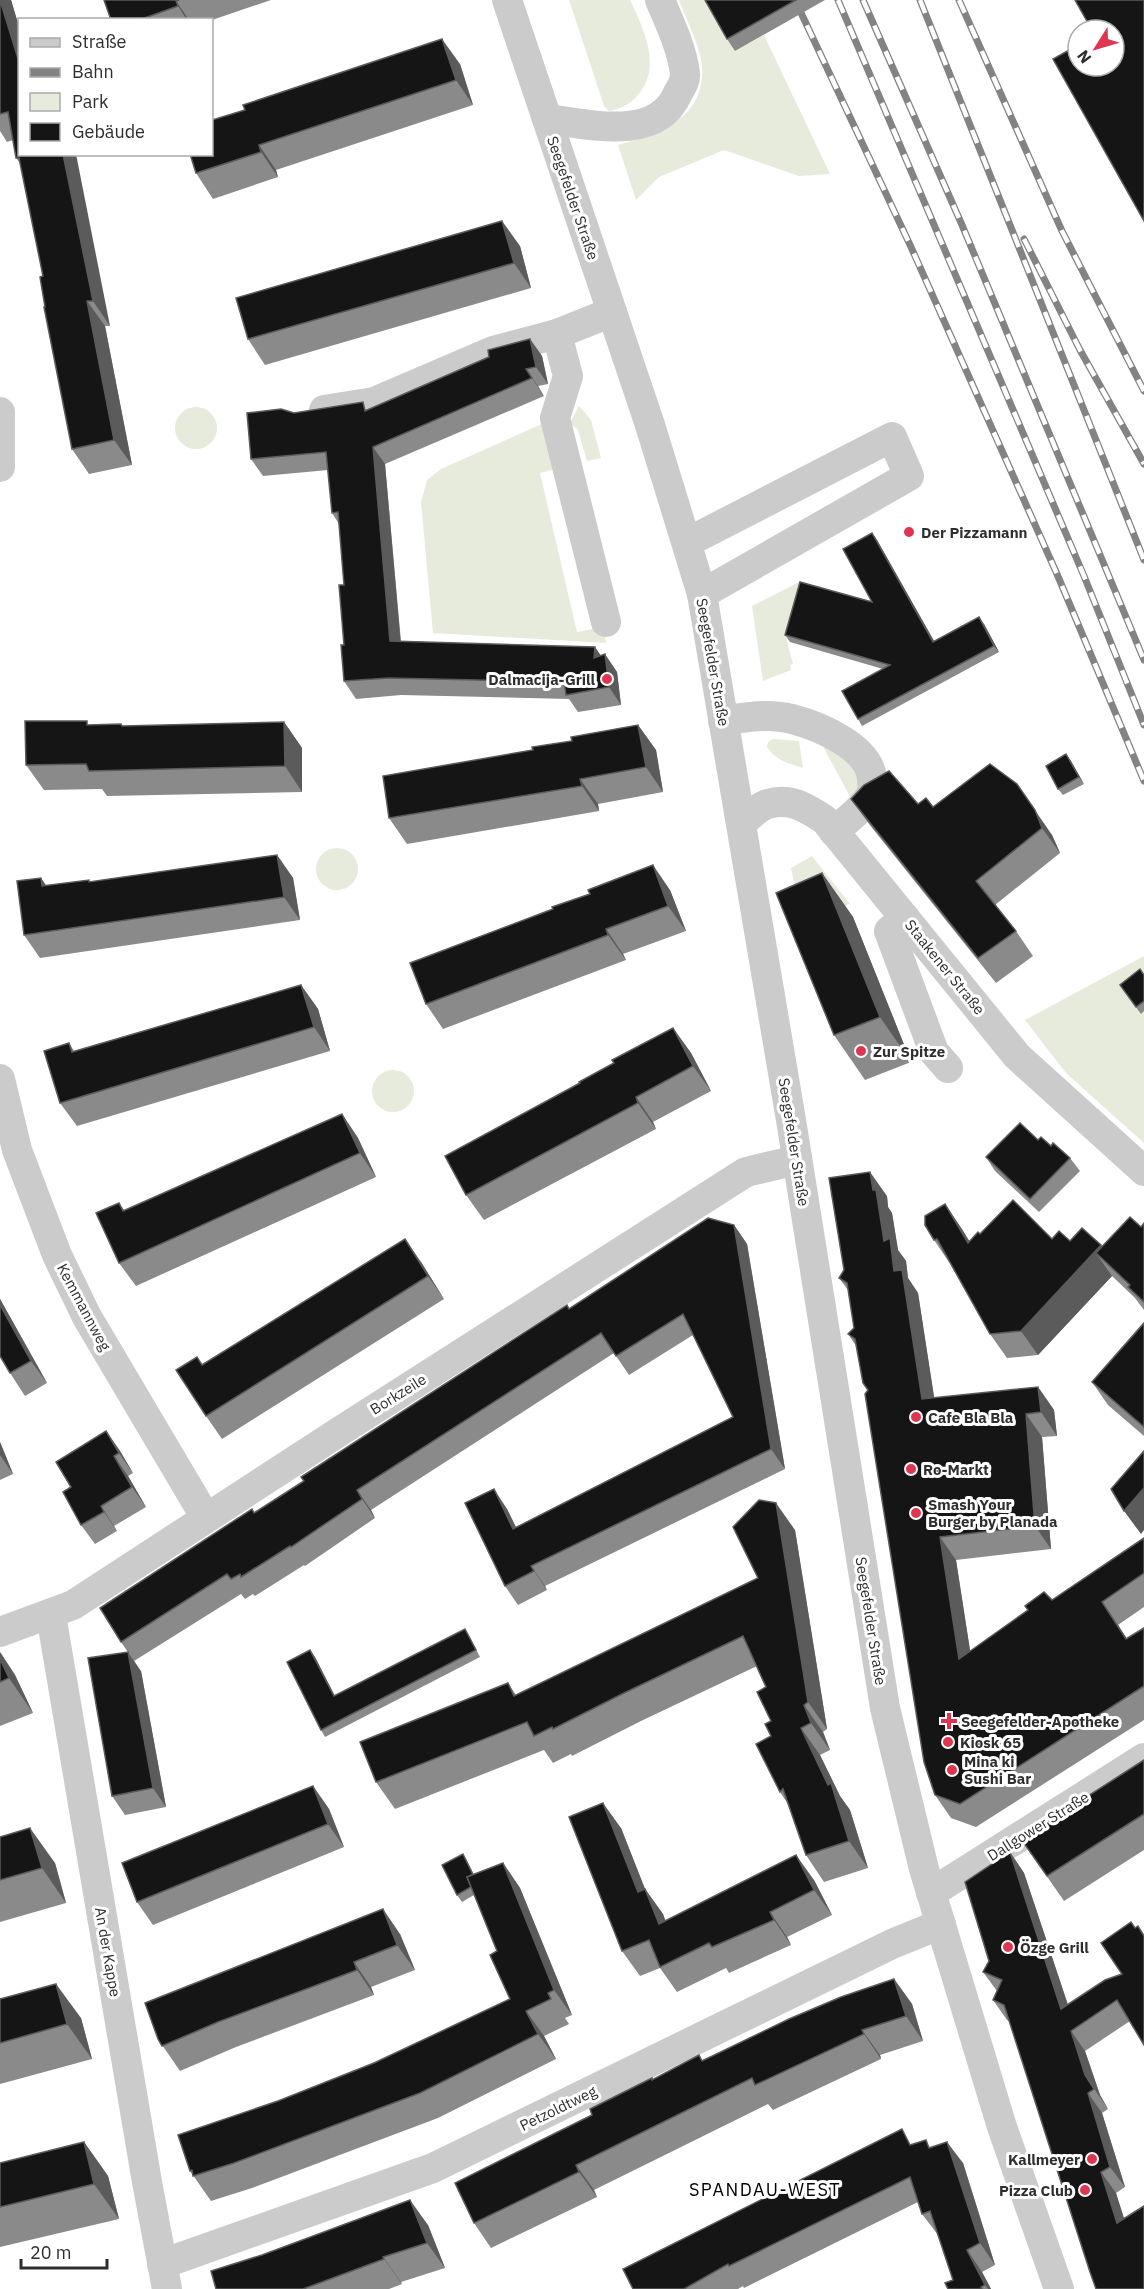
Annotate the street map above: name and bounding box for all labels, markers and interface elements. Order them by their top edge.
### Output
legend [18,18,213,156]
north arrow [1066,18,1126,78]
text: Straße [72,30,126,53]
text: N [1073,46,1095,68]
text: Bahn [72,60,114,83]
text: Park [72,90,109,113]
text: Gebäude [72,120,145,143]
street label: Seegefelder Straße [543,134,603,262]
place label: Der Pizzamann [921,523,1028,542]
marker: Der Pizzamann [902,525,916,539]
street label: Seegefelder Straße [692,597,734,727]
place label: Dalmacija-Grill [488,670,595,689]
marker: Dalmacija-Grill [600,672,614,686]
street label: Staakener Straße [901,916,989,1018]
place label: Zur Spitze [873,1042,945,1061]
marker: Zur Spitze [854,1044,868,1058]
street label: Seegefelder Straße [774,1076,814,1208]
street label: Kemmannweg [53,1260,115,1354]
street label: Borkzeile [366,1369,430,1419]
place label: Cafe Bla Bla [928,1408,1014,1427]
marker: Cafe Bla Bla [909,1410,923,1424]
place label: Ro-Markt [923,1460,989,1479]
marker: Ro-Markt [904,1462,918,1476]
place label: Smash Your Burger by Planada [928,1495,1058,1531]
marker: Smash Your Burger by Planada [909,1506,923,1520]
street label: Seegefelder Straße [851,1555,891,1687]
place label: Seegefelder-Apotheke [961,1712,1119,1731]
marker: Seegefelder-Apotheke [942,1714,956,1728]
place label: Kiosk 65 [960,1733,1021,1752]
marker: Kiosk 65 [941,1735,955,1749]
place label: Mina ki Sushi Bar [964,1752,1031,1788]
marker: Mina ki Sushi Bar [945,1763,959,1777]
street label: Dallgower Straße [984,1787,1092,1865]
street label: An der Kappe [91,1906,125,1998]
place label: Özge Grill [1020,1938,1089,1957]
marker: Özge Grill [1001,1940,1015,1954]
street label: Petzoldtweg [516,2081,600,2135]
place label: Kallmeyer [1008,2150,1080,2169]
marker: Kallmeyer [1085,2152,1099,2166]
district label: SPANDAU-WEST [689,2178,841,2201]
place label: Pizza Club [999,2181,1073,2200]
marker: Pizza Club [1078,2183,1092,2197]
scale bar [21,2232,106,2270]
text: 20 m [30,2241,72,2264]

